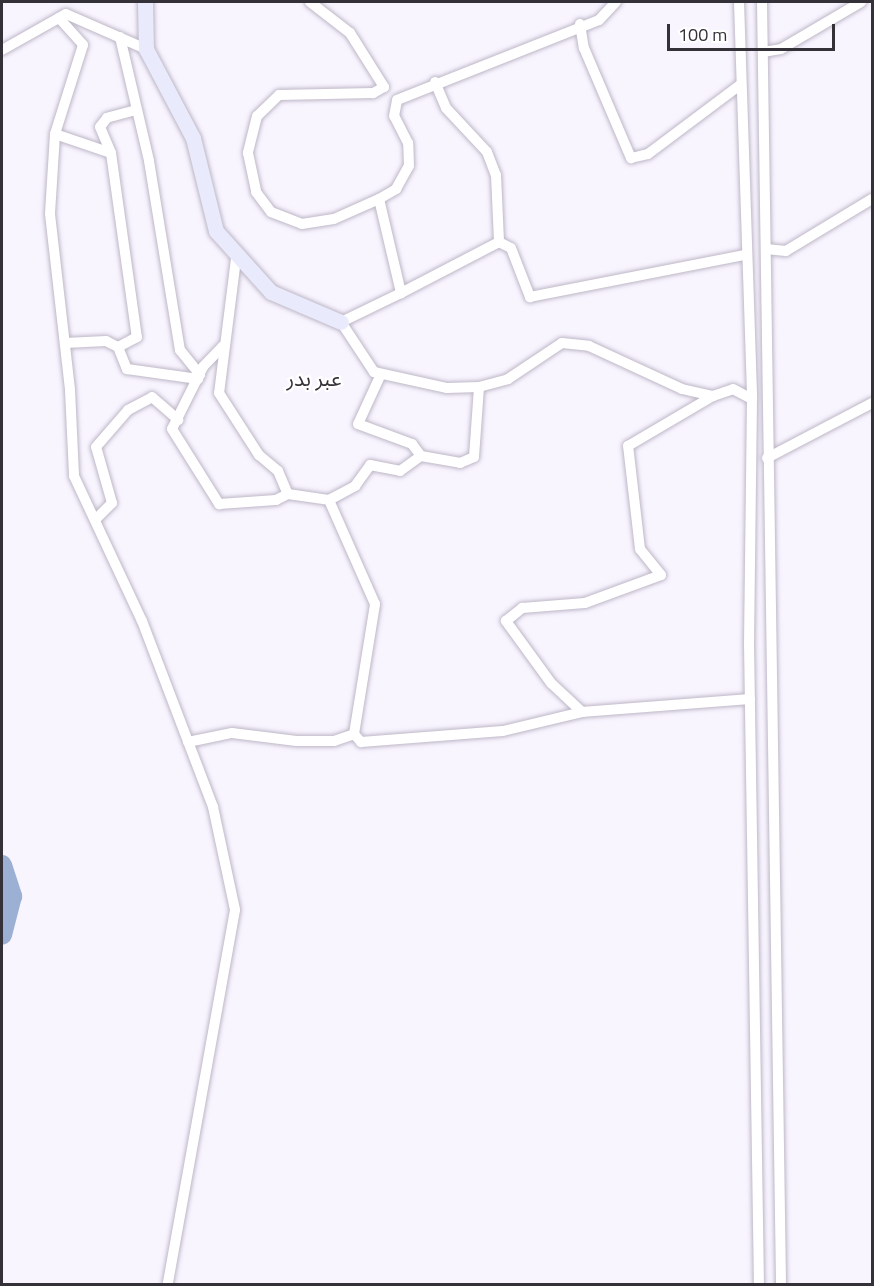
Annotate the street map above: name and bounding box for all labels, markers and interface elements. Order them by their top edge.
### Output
scale bar [670,12,838,50]
text: 100 m [678,21,727,48]
district label: عبر بدر [286,365,342,391]

